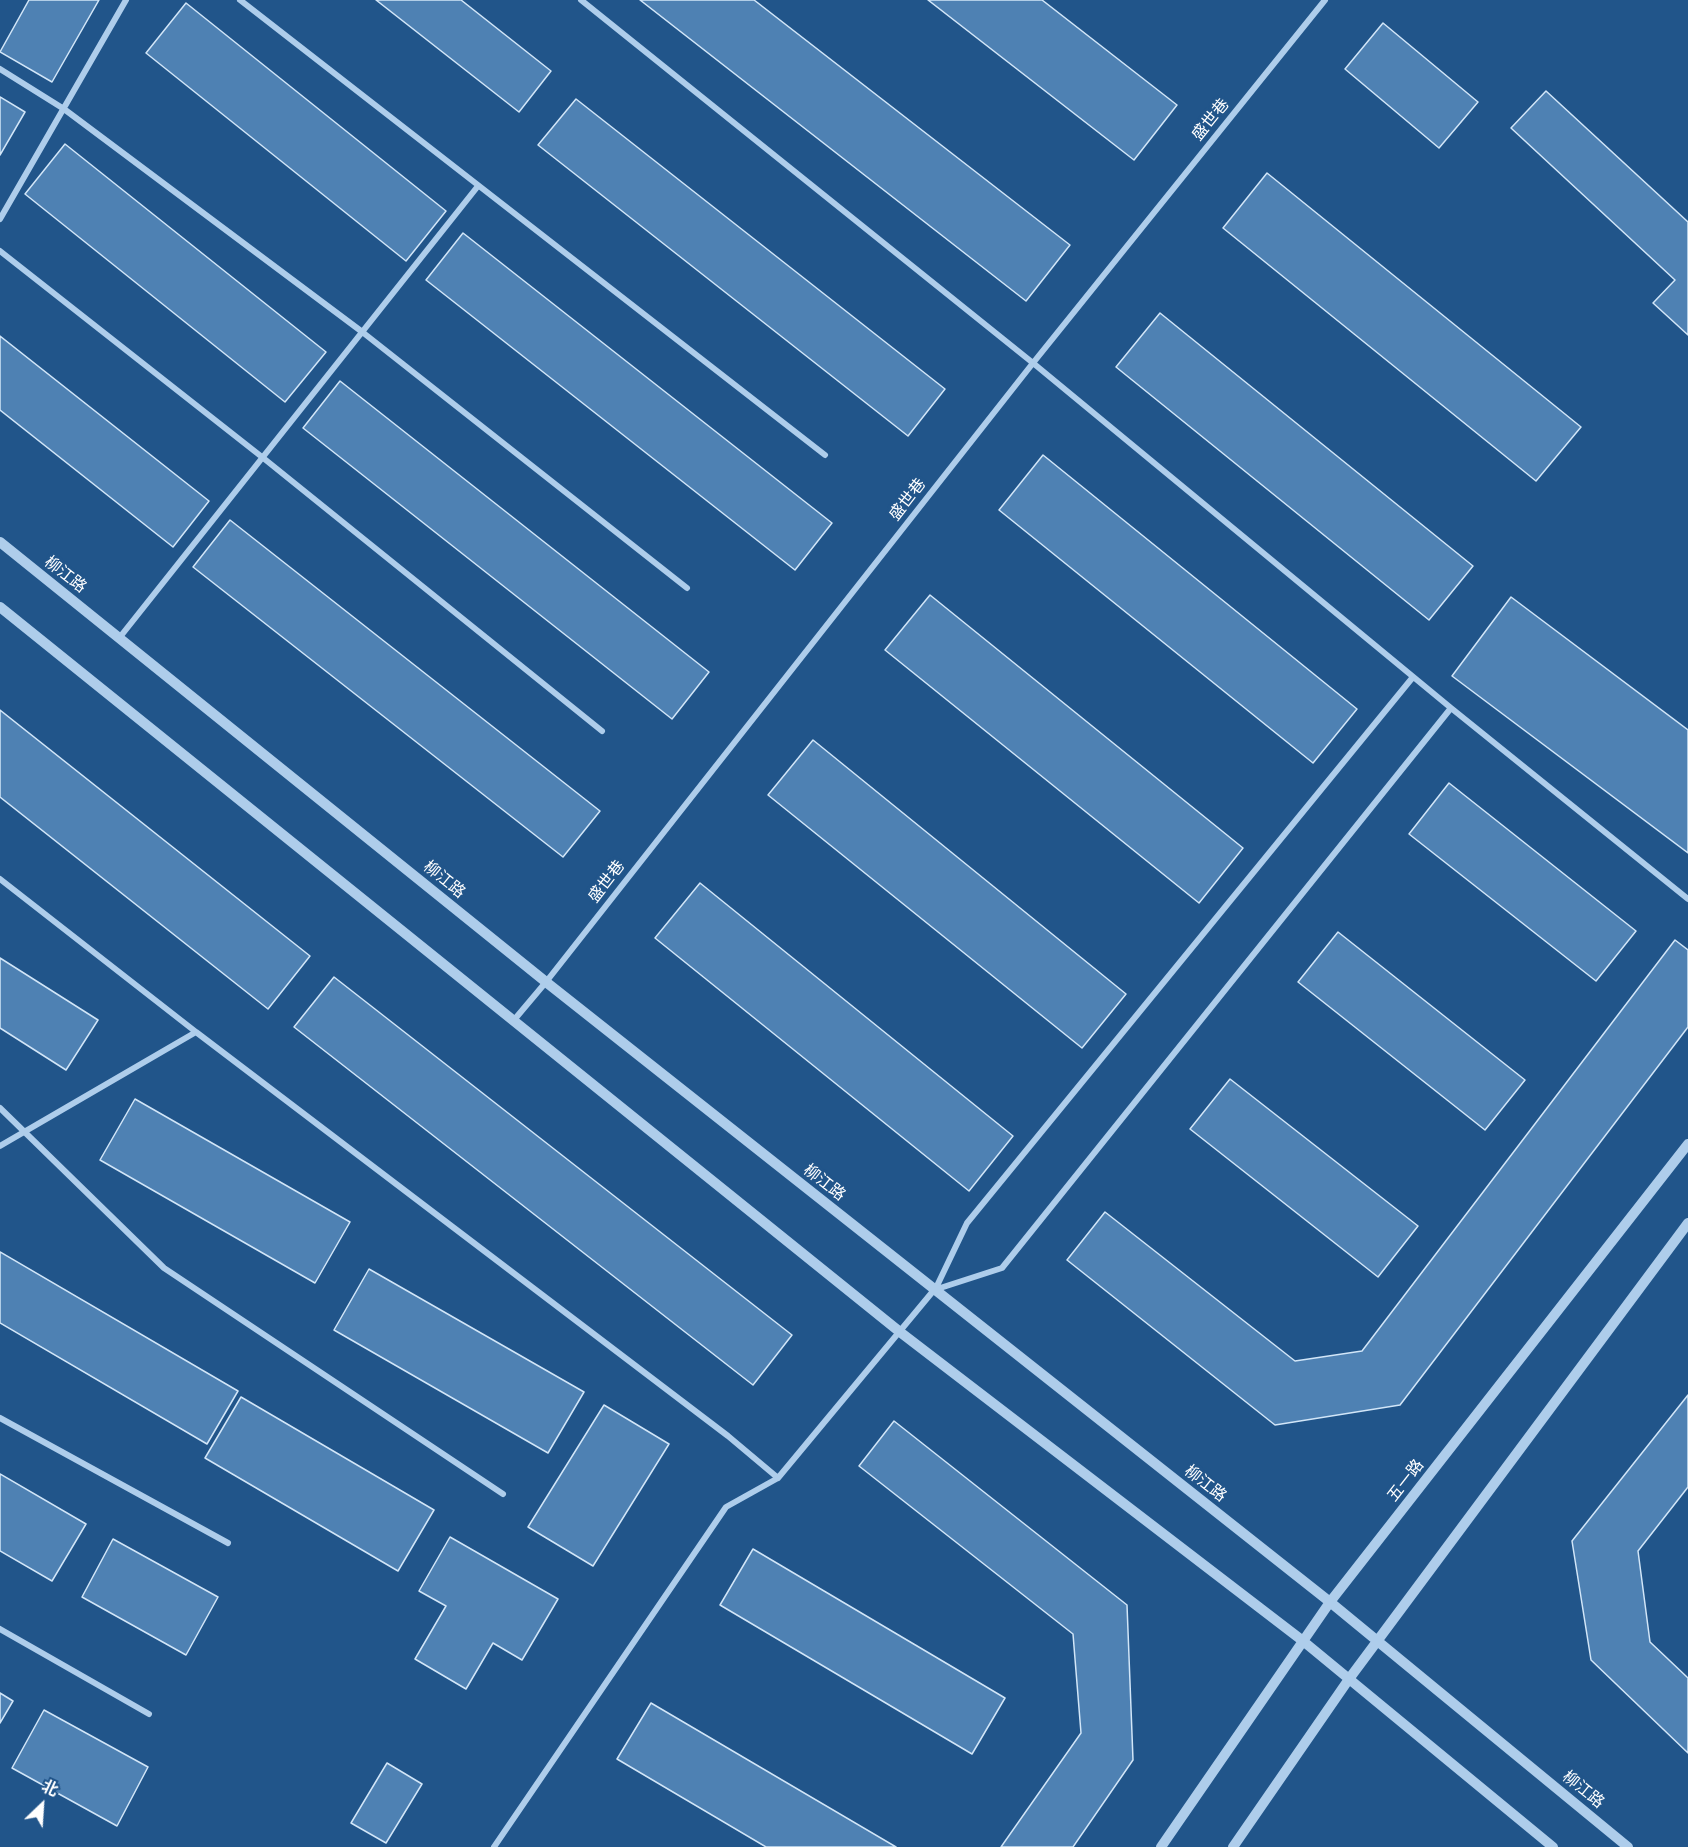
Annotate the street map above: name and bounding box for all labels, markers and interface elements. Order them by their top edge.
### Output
street label: 盛世巷 [1188,95,1234,145]
street label: 盛世巷 [886,475,930,525]
street label: 柳江路 [40,553,90,597]
street label: 柳江路 [419,857,469,903]
street label: 盛世巷 [585,857,629,907]
street label: 柳江路 [799,1161,849,1205]
street label: 五一路 [1384,1456,1428,1506]
street label: 柳江路 [1180,1462,1230,1506]
street label: 柳江路 [1558,1767,1608,1813]
north arrow [12,1775,72,1835]
text: 北 [38,1775,62,1801]

